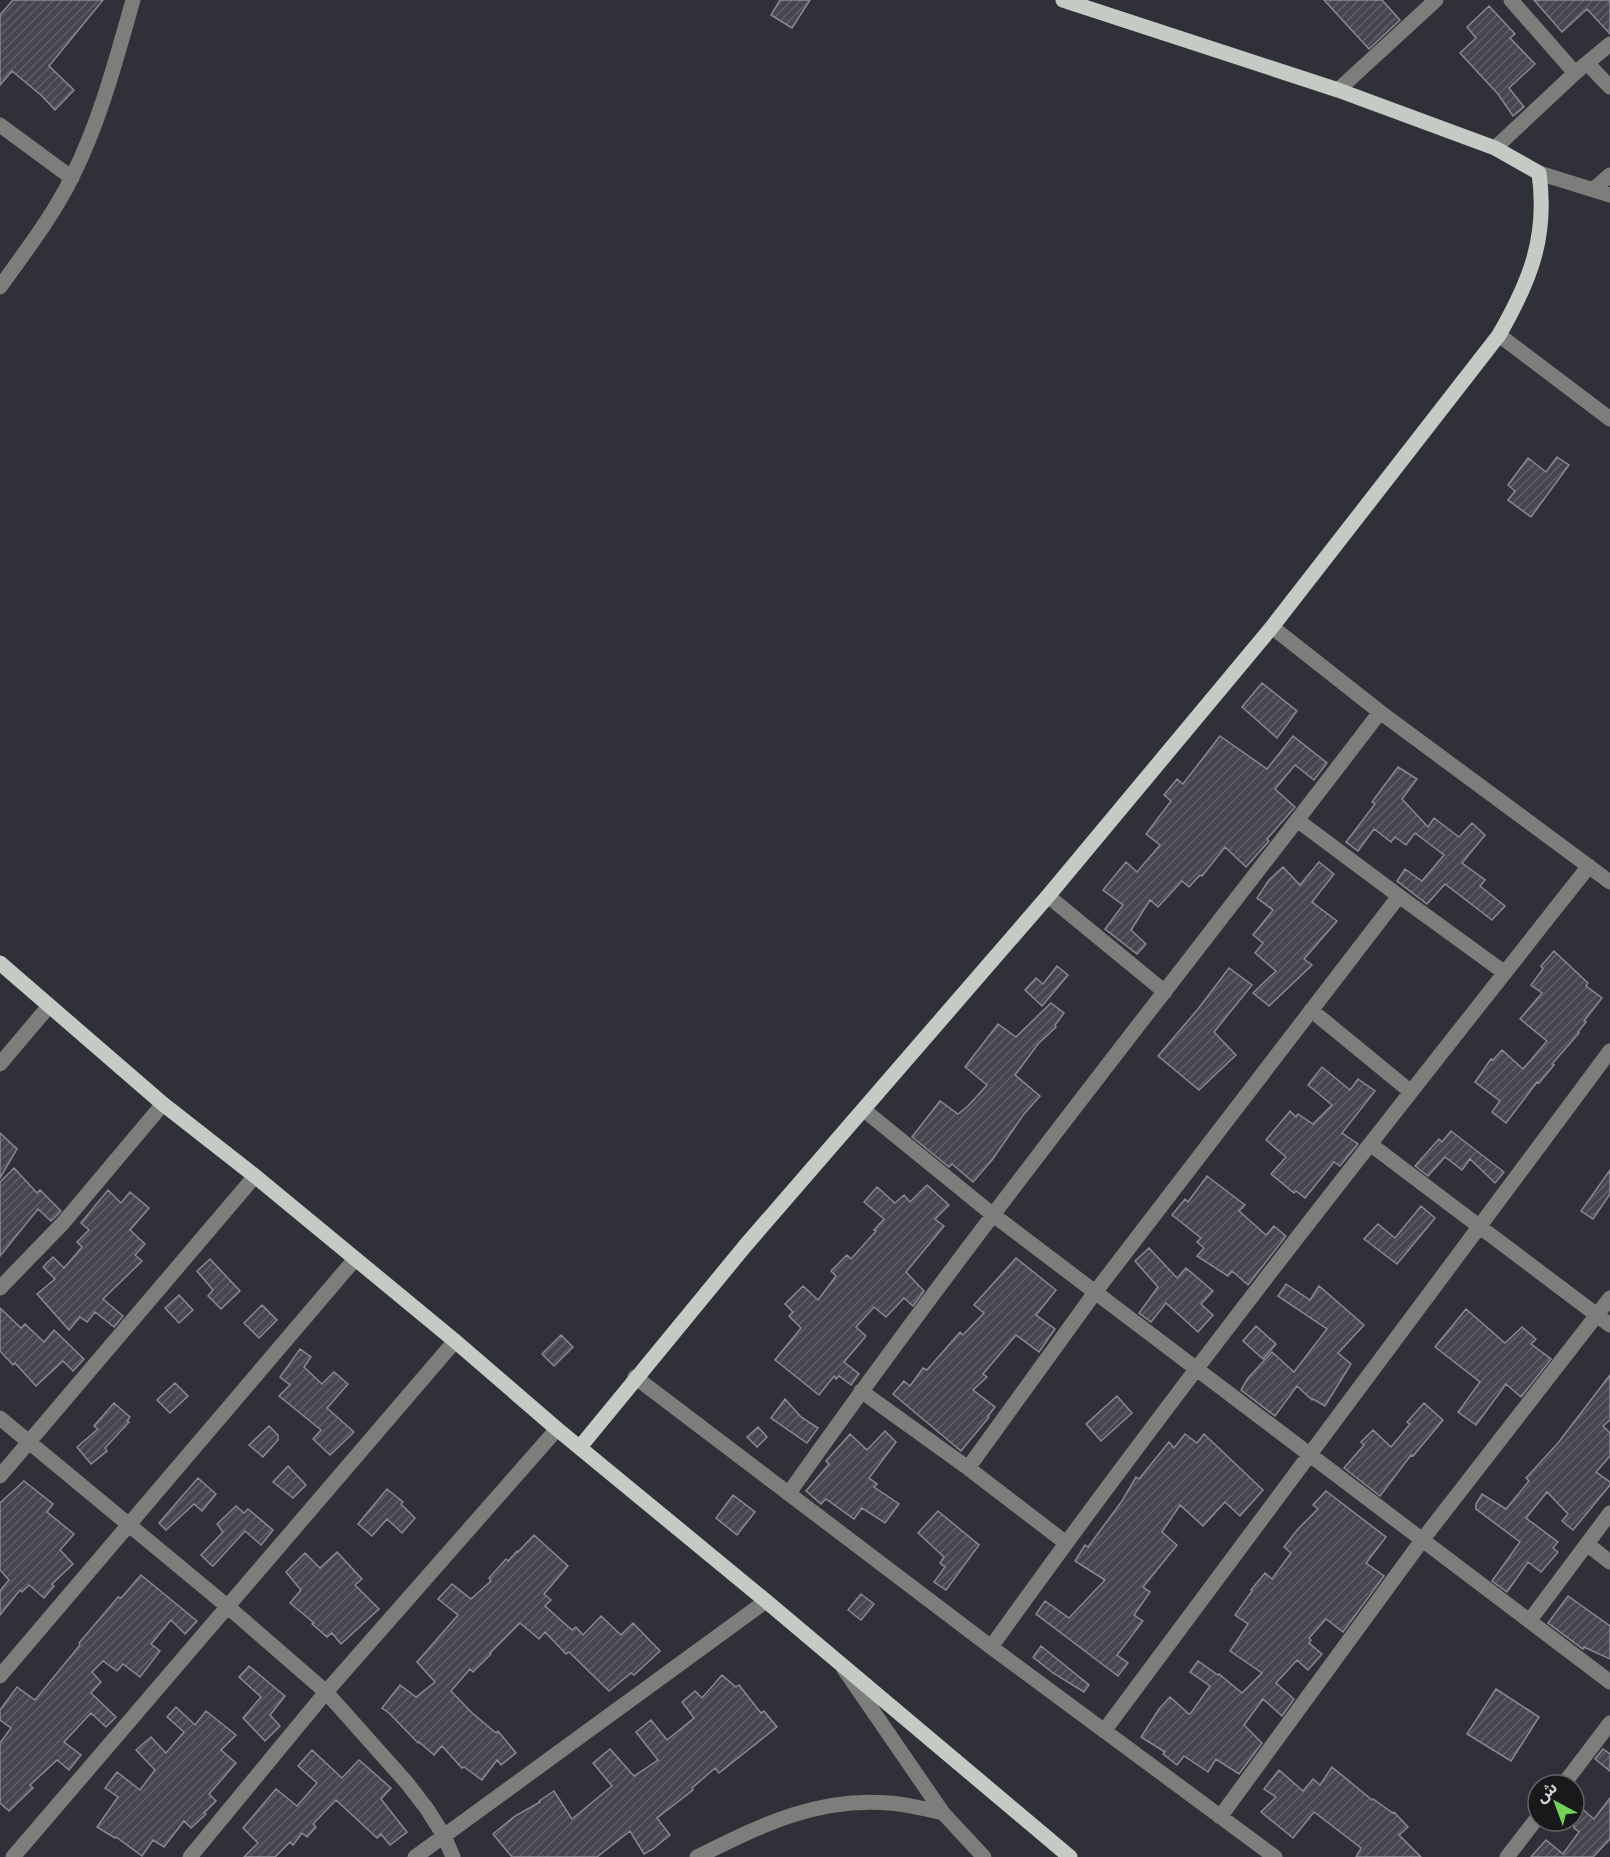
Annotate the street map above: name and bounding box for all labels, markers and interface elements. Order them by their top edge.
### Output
north arrow [1526,1773,1586,1833]
text: ش [1531,1776,1562,1807]

